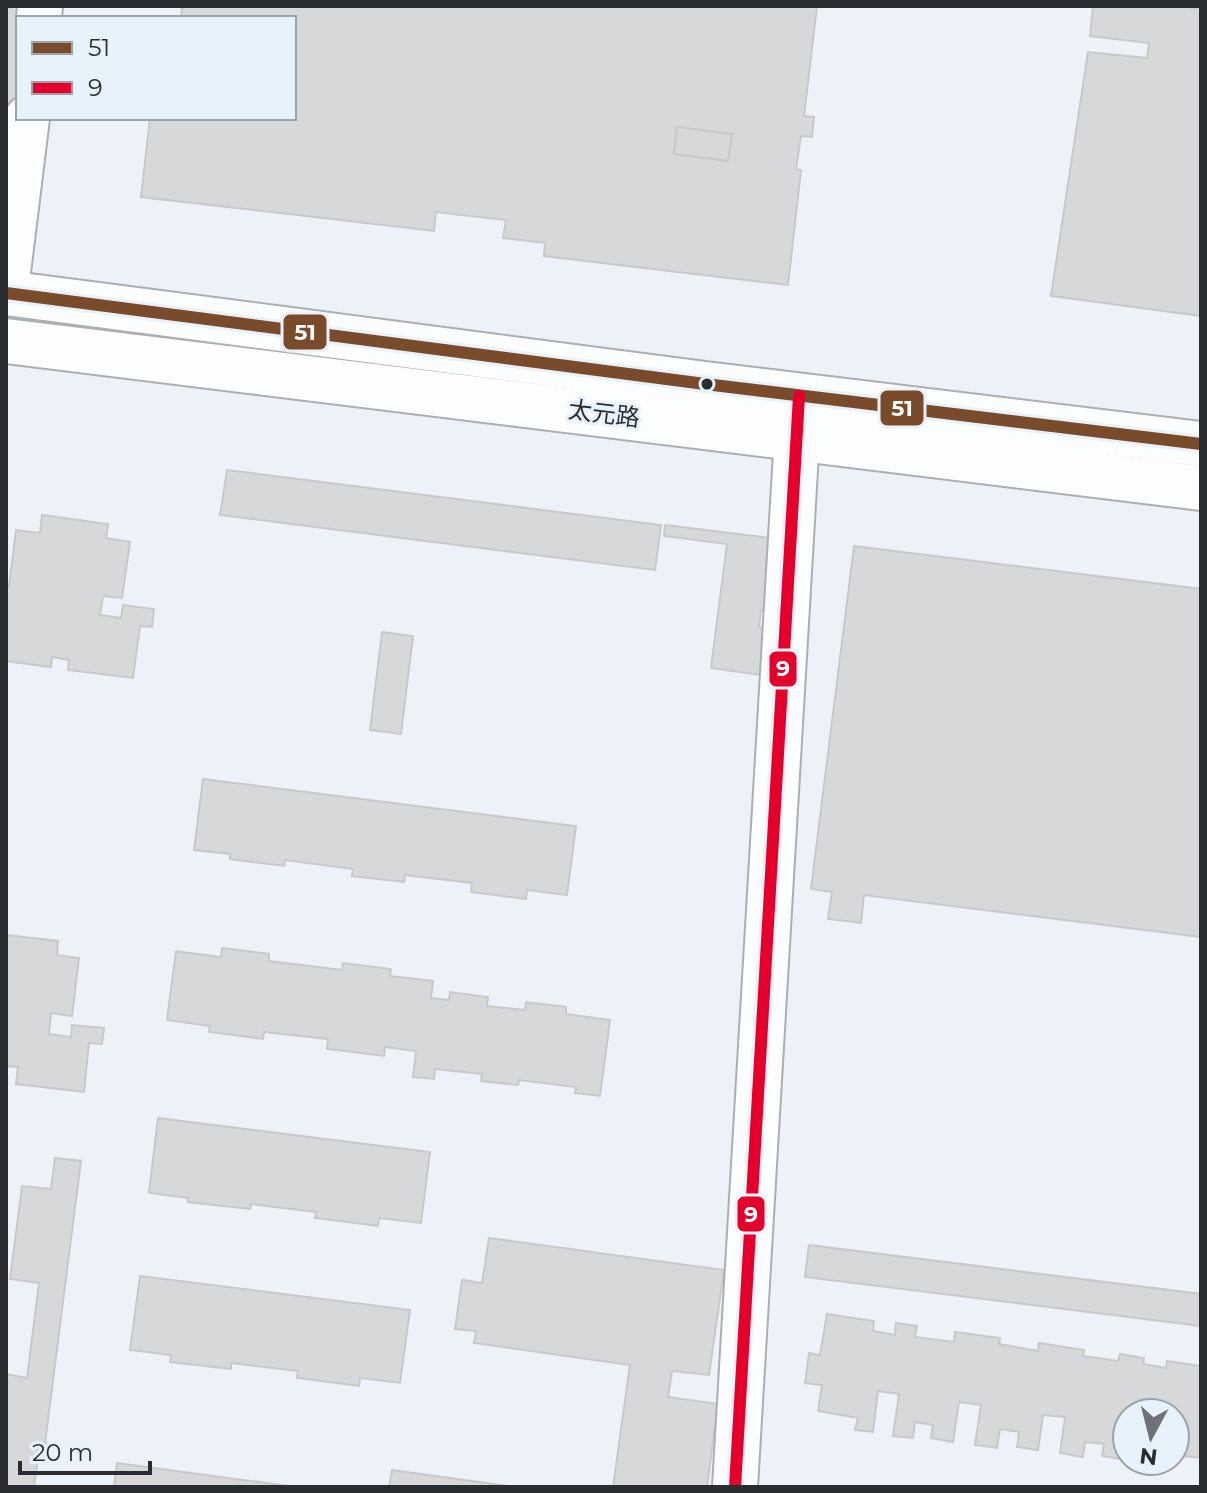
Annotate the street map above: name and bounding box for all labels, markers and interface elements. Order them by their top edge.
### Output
legend [16,16,296,120]
text: 51 [88,33,110,62]
text: 9 [88,73,103,102]
line badge: 51 [282,313,328,351]
text: 51 [294,319,316,346]
unlabelled marker [699,376,715,392]
line badge: 51 [879,389,925,427]
street label: 太元路 [567,395,642,432]
text: 51 [891,395,913,422]
line badge: 9 [768,650,798,688]
text: 9 [776,655,790,682]
line badge: 9 [736,1195,766,1233]
text: 9 [744,1201,758,1228]
north arrow [1111,1397,1191,1477]
scale bar [20,1425,150,1475]
text: 20 m [32,1438,93,1467]
text: N [1138,1442,1159,1471]

